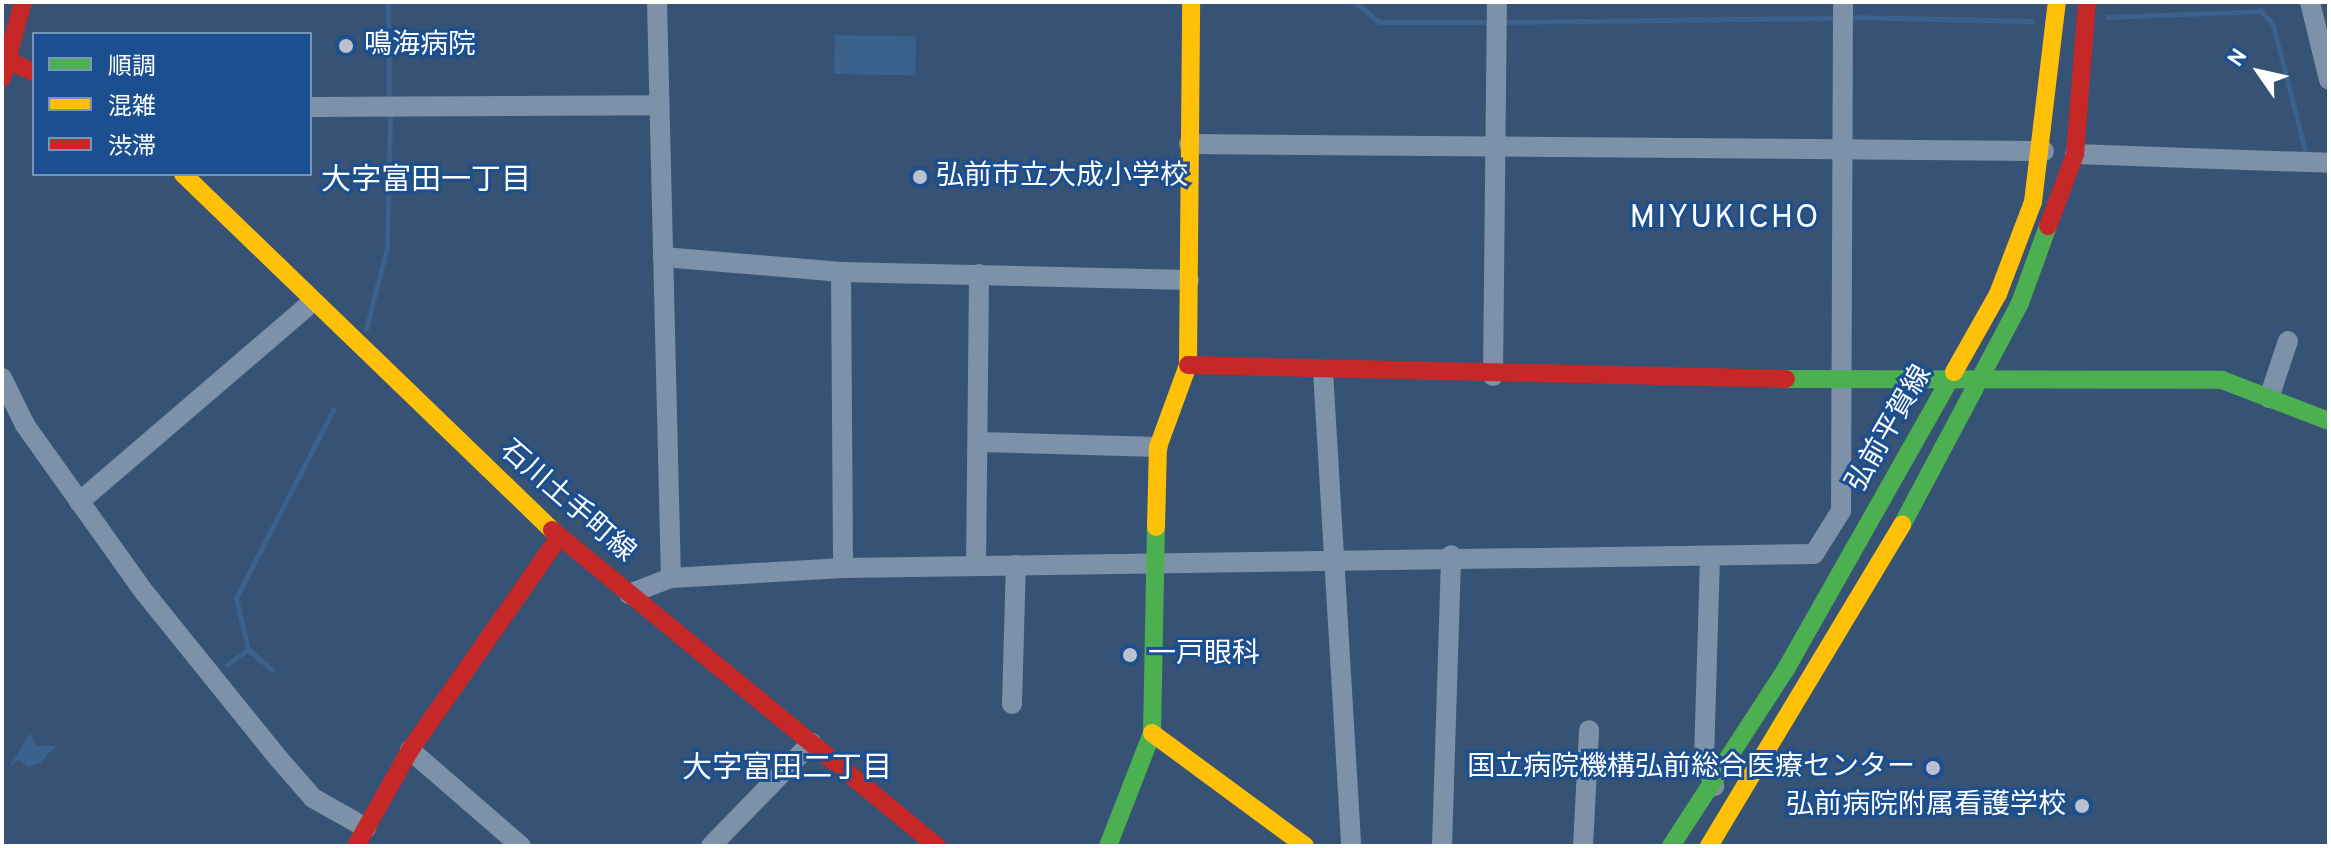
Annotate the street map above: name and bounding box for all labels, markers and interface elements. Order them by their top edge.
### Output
place label: 鳴海病院 [364,29,476,63]
legend [32,32,312,176]
north arrow [2219,32,2299,112]
marker: 鳴海病院 [335,35,357,57]
text: N [2223,44,2254,72]
text: 順調 [108,53,156,83]
text: 混雑 [108,93,156,123]
text: 渋滞 [108,133,156,163]
place label: 弘前市立大成小学校 [936,160,1188,194]
district label: 大字富田一丁目 [321,164,531,200]
marker: 弘前市立大成小学校 [911,168,929,186]
district label: MIYUKICHO [1630,200,1820,238]
street label: 弘前平賀線 [1840,360,1940,498]
street label: 石川土手町線 [493,434,641,570]
place label: 一戸眼科 [1148,638,1260,672]
marker: 一戸眼科 [1119,644,1141,666]
place label: 国立病院機構弘前総合医療センター [1467,751,1915,785]
district label: 大字富田二丁目 [682,752,892,788]
marker: 国立病院機構弘前総合医療センター [1922,757,1944,779]
place label: 弘前病院附属看護学校 [1786,789,2066,823]
marker: 弘前病院附属看護学校 [2073,797,2091,815]

